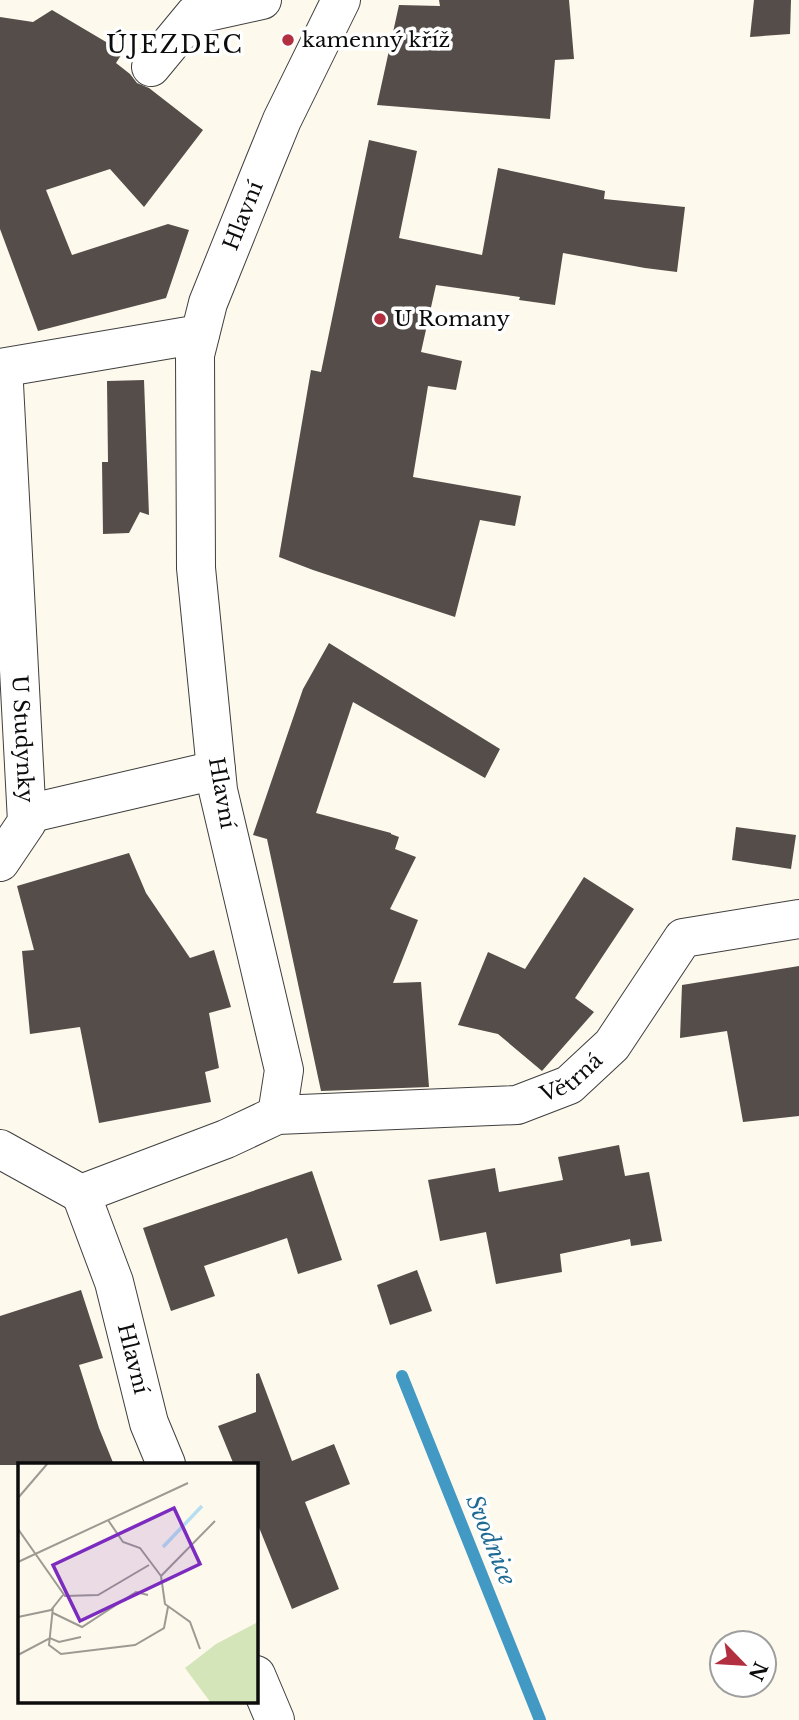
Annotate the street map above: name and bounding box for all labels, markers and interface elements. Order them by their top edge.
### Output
place label: kamenný kříž [302,27,450,53]
district label: ÚJEZDEC [106,29,244,59]
marker: kamenný kříž [280,32,296,48]
street label: Hlavní [218,177,269,254]
place label: U Romany [394,306,510,332]
marker: U Romany [372,311,388,327]
street label: U Studynky [6,674,39,804]
street label: Hlavní [203,755,241,831]
street label: Větrná [536,1047,608,1108]
street label: Hlavní [112,1321,155,1398]
inset map [18,1463,257,1702]
water label: Svodnice [460,1491,522,1590]
north arrow [708,1629,778,1699]
text: N [744,1658,772,1684]

